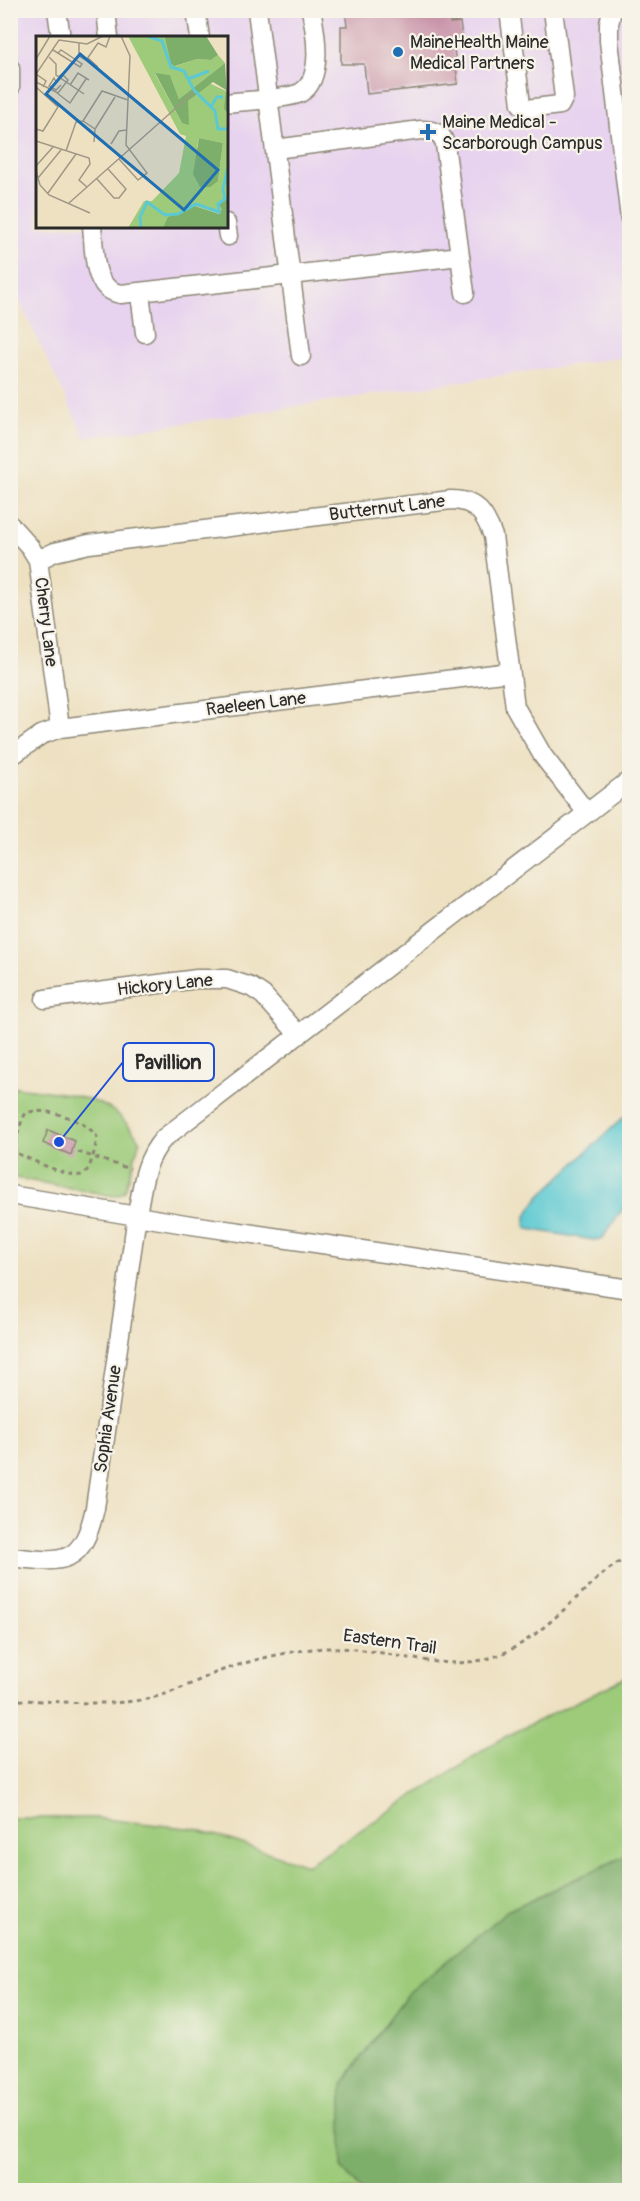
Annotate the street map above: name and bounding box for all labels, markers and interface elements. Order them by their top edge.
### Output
place label: MaineHealth Maine Medical Partners [410,31,549,75]
inset map [36,36,228,228]
marker: MaineHealth Maine Medical Partners [391,45,405,59]
place label: Maine Medical - Scarborough Campus [442,111,602,155]
marker: Maine Medical - Scarborough Campus [419,123,437,141]
street label: Butternut Lane [328,489,446,527]
street label: Cherry Lane [29,576,63,668]
street label: Raeleen Lane [205,686,307,722]
street label: Hickory Lane [116,969,214,1001]
callout: Pavillion [123,1043,214,1081]
text: Pavillion [134,1050,202,1075]
street label: Sophia Avenue [89,1364,127,1474]
street label: Eastern Trail [342,1624,438,1660]

